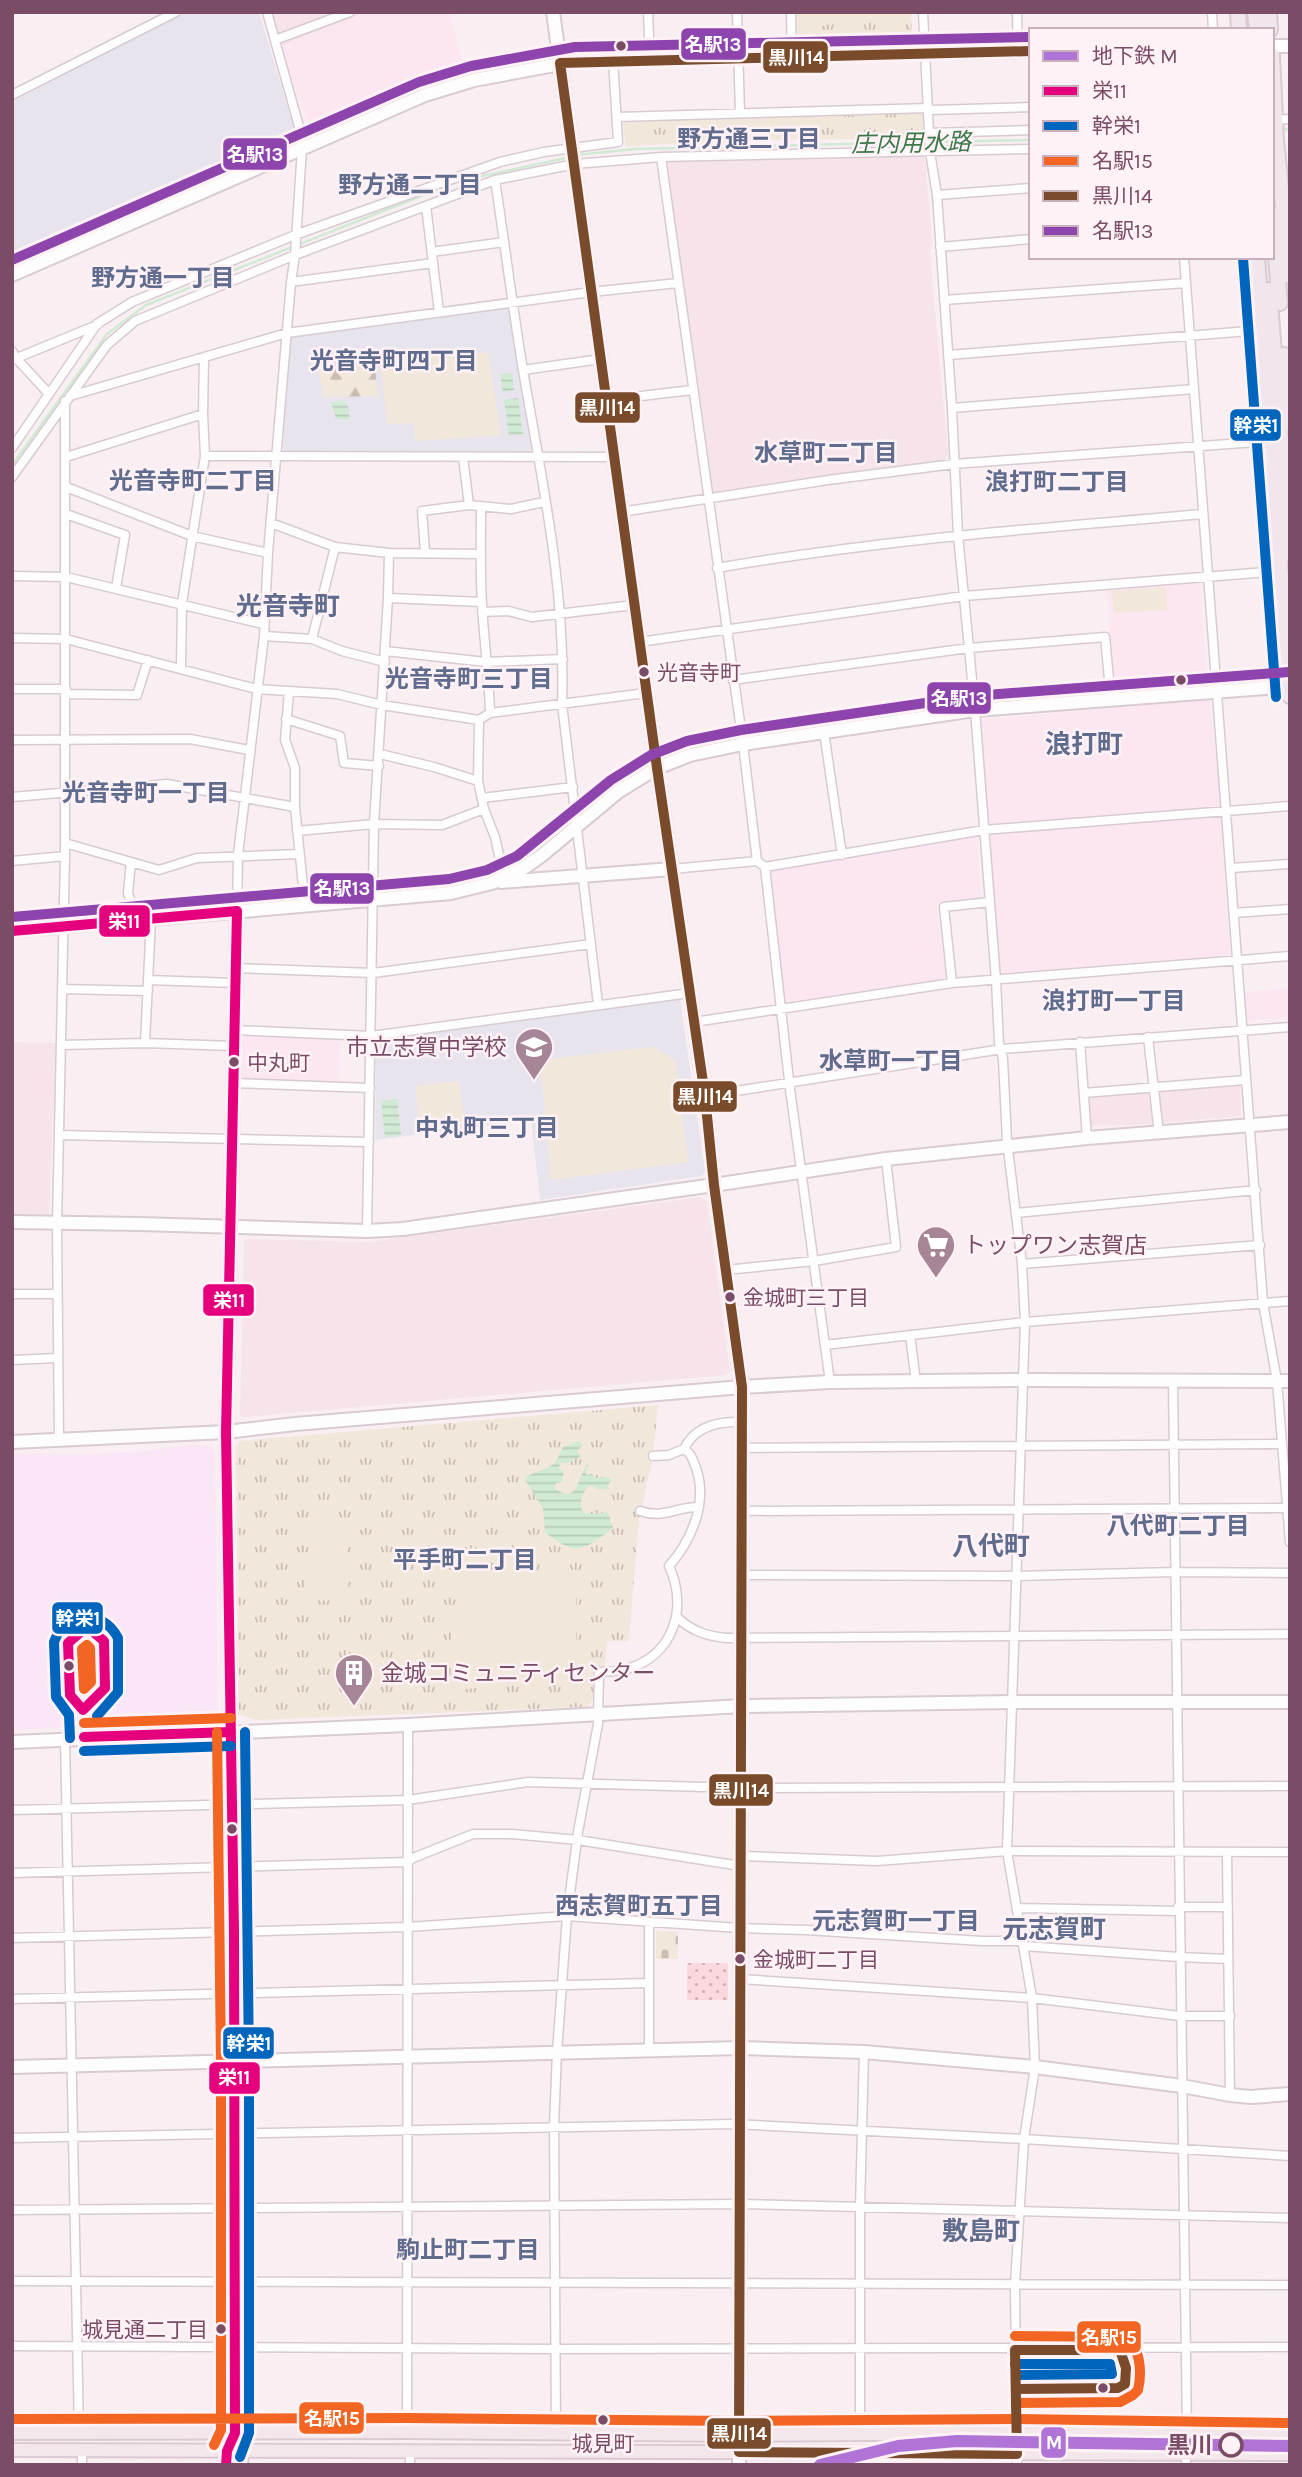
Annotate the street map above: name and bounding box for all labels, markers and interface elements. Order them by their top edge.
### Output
line badge: 名駅13 [680,27,747,61]
legend [1029,28,1274,259]
text: 名駅13 [685,34,741,56]
unlabelled marker [614,39,628,53]
line badge: 黒川14 [762,40,829,74]
text: 地下鉄 M [1092,44,1178,68]
text: 黒川14 [768,47,825,69]
text: 栄11 [1092,79,1127,103]
text: 幹栄1 [1092,114,1141,138]
district label: 野方通三丁目 [677,125,821,153]
water label: 庄内用水路 [851,128,973,158]
line badge: 名駅13 [222,137,288,171]
text: 名駅13 [227,144,283,166]
text: 名駅15 [1092,149,1153,173]
district label: 野方通二丁目 [338,171,482,199]
text: 黒川14 [1092,184,1153,208]
text: 名駅13 [1092,219,1153,243]
district label: 野方通一丁目 [91,264,235,292]
district label: 光音寺町四丁目 [310,347,478,375]
line badge: 黒川14 [574,391,641,424]
text: 黒川14 [579,397,636,419]
line badge: 幹栄1 [1229,408,1282,442]
text: 幹栄1 [1234,415,1278,437]
district label: 水草町二丁目 [754,439,898,467]
district label: 光音寺町二丁目 [109,467,277,495]
district label: 浪打町二丁目 [985,468,1129,496]
district label: 光音寺町 [236,591,340,622]
place label: 光音寺町 [657,661,741,685]
district label: 光音寺町三丁目 [385,665,553,693]
marker: 光音寺町 [637,665,651,679]
unlabelled marker [1174,673,1188,687]
line badge: 名駅13 [926,681,992,715]
text: 名駅13 [931,688,987,710]
district label: 浪打町 [1045,729,1123,760]
district label: 光音寺町一丁目 [62,779,230,807]
line badge: 名駅13 [309,872,375,905]
text: 名駅13 [314,878,370,900]
line badge: 栄11 [98,904,151,938]
text: 栄11 [108,911,140,933]
district label: 浪打町一丁目 [1042,987,1186,1015]
school or university icon: 市立志賀中学校 [513,1026,555,1081]
place label: 市立志賀中学校 [346,1034,507,1061]
district label: 水草町一丁目 [819,1047,963,1075]
place label: 中丸町 [247,1051,310,1075]
marker: 中丸町 [227,1055,241,1069]
line badge: 黒川14 [672,1080,738,1113]
text: 黒川14 [677,1086,734,1108]
district label: 中丸町三丁目 [415,1114,559,1142]
supermarket icon: トップワン志賀店 [915,1224,957,1279]
place label: トップワン志賀店 [963,1232,1147,1259]
line badge: 栄11 [202,1283,255,1317]
place label: 金城町三丁目 [743,1286,869,1310]
text: 栄11 [213,1290,245,1312]
marker: 金城町三丁目 [723,1290,737,1304]
district label: 八代町二丁目 [1106,1512,1250,1540]
district label: 八代町 [952,1531,1030,1562]
district label: 平手町二丁目 [393,1546,537,1574]
line badge: 幹栄1 [51,1601,104,1635]
text: 幹栄1 [56,1608,100,1630]
building icon: 金城コミュニティセンター [333,1652,375,1707]
unlabelled marker [62,1659,76,1673]
place label: 金城コミュニティセンター [381,1660,656,1687]
line badge: 黒川14 [708,1773,774,1807]
text: 黒川14 [713,1780,770,1802]
unlabelled marker [225,1822,239,1836]
district label: 西志賀町五丁目 [555,1892,723,1920]
district label: 元志賀町一丁目 [812,1907,980,1935]
district label: 元志賀町 [1002,1914,1106,1945]
place label: 金城町二丁目 [753,1948,879,1972]
marker: 金城町二丁目 [733,1952,747,1966]
line badge: 幹栄1 [222,2026,275,2060]
text: 幹栄1 [227,2033,271,2055]
line badge: 栄11 [208,2061,261,2095]
text: 栄11 [218,2067,250,2089]
district label: 敷島町 [942,2216,1020,2247]
district label: 駒止町二丁目 [396,2236,540,2264]
place label: 城見通二丁目 [82,2318,208,2342]
line badge: 名駅15 [1076,2320,1142,2354]
marker: 城見通二丁目 [214,2322,228,2336]
text: 名駅15 [1081,2327,1137,2349]
unlabelled marker [1096,2381,1110,2395]
line badge: 名駅15 [298,2401,365,2435]
text: 名駅15 [304,2408,360,2430]
marker: 城見町 [596,2413,610,2427]
line badge: 黒川14 [706,2417,772,2450]
text: 黒川14 [711,2423,768,2445]
line badge: M [1040,2426,1067,2459]
place label: 城見町 [572,2432,635,2456]
text: M [1046,2432,1062,2454]
place label: 黒川 [1167,2432,1213,2459]
marker: 黒川 [1219,2433,1243,2457]

